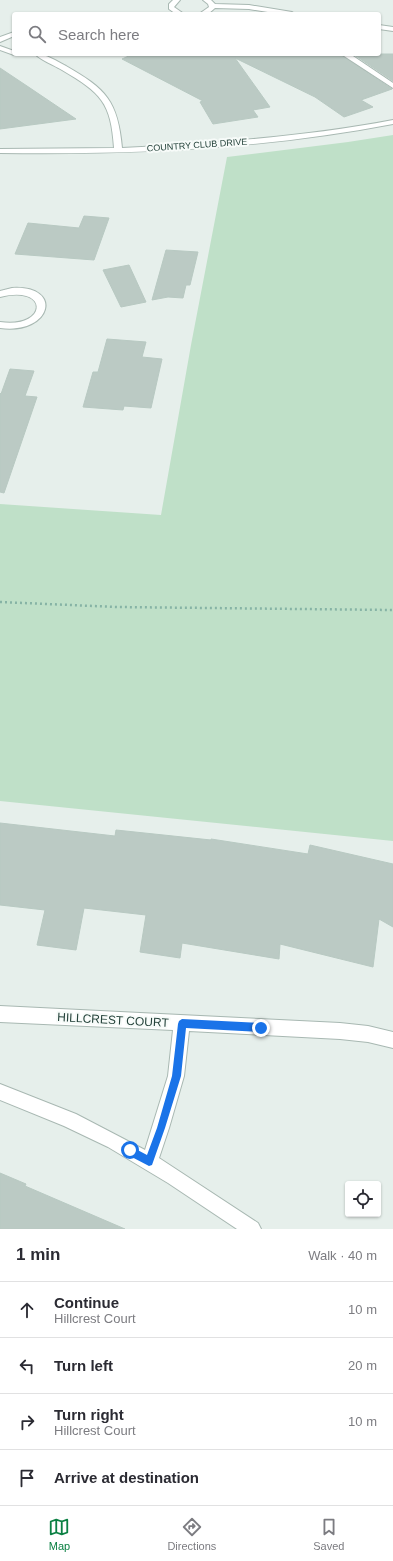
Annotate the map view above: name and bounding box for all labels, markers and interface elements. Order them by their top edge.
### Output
search box [12,12,381,56]
icon: search [26,23,48,45]
text: Search here [58,26,140,43]
street label: COUNTRY CLUB DRIVE [146,137,248,153]
street label: HILLCREST COURT [57,1010,170,1030]
route end [252,1019,270,1037]
route start [121,1141,139,1159]
map controls [345,1181,381,1217]
button: locate [345,1181,381,1217]
text: 1 min [16,1245,60,1264]
text: Walk · 40 m [308,1248,377,1263]
text: Continue [54,1294,119,1311]
icon: ahead [16,1299,38,1321]
text: 10 m [348,1302,377,1317]
text: Hillcrest Court [54,1311,136,1326]
icon: left [16,1355,38,1377]
text: Turn left [54,1357,113,1374]
text: 20 m [348,1358,377,1373]
text: Turn right [54,1406,124,1423]
icon: right [16,1411,38,1433]
text: 10 m [348,1414,377,1429]
text: Hillcrest Court [54,1423,136,1438]
icon: arrive [16,1467,38,1489]
text: Arrive at destination [54,1469,199,1486]
tab: Map [48,1516,70,1552]
tab: Directions [167,1516,216,1552]
tab: Saved [313,1516,344,1552]

